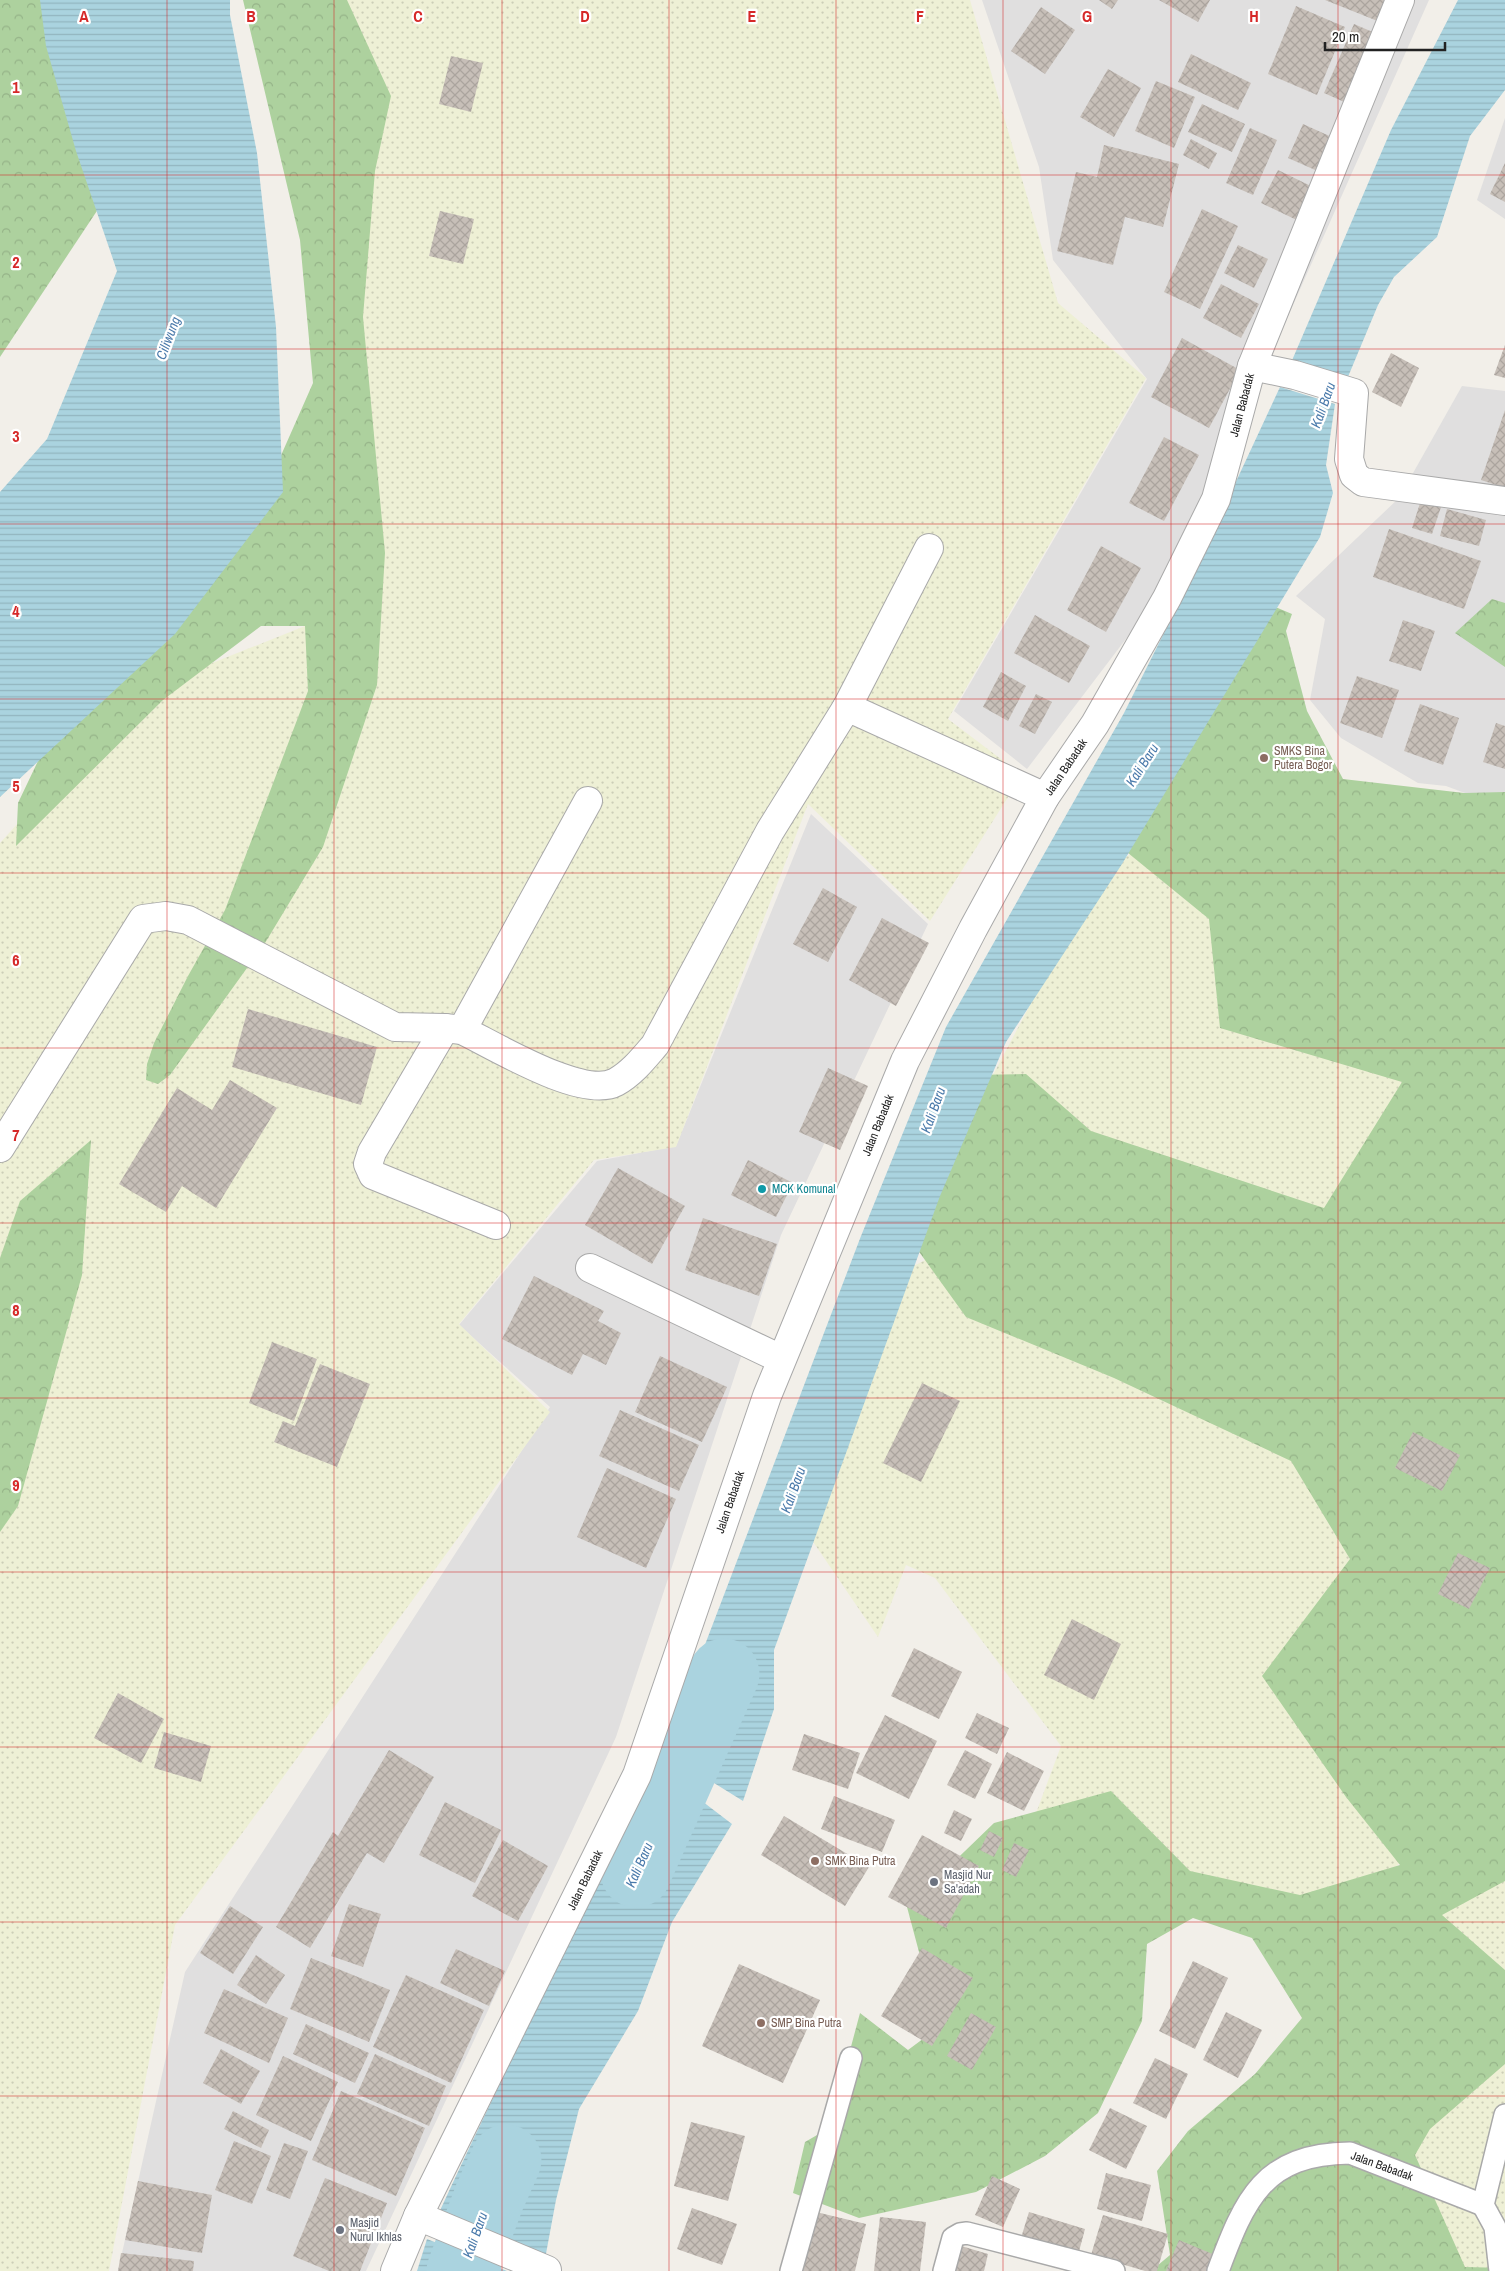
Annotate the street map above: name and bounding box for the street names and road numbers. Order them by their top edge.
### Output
street label: Jalan Babadak [1226,371,1258,439]
street label: Jalan Babadak [1041,735,1091,798]
street label: Jalan Babadak [858,1092,898,1158]
street label: Jalan Babadak [712,1469,748,1535]
street label: Jalan Babadak [564,1847,606,1913]
street label: Jalan Babadak [1349,2147,1415,2185]

